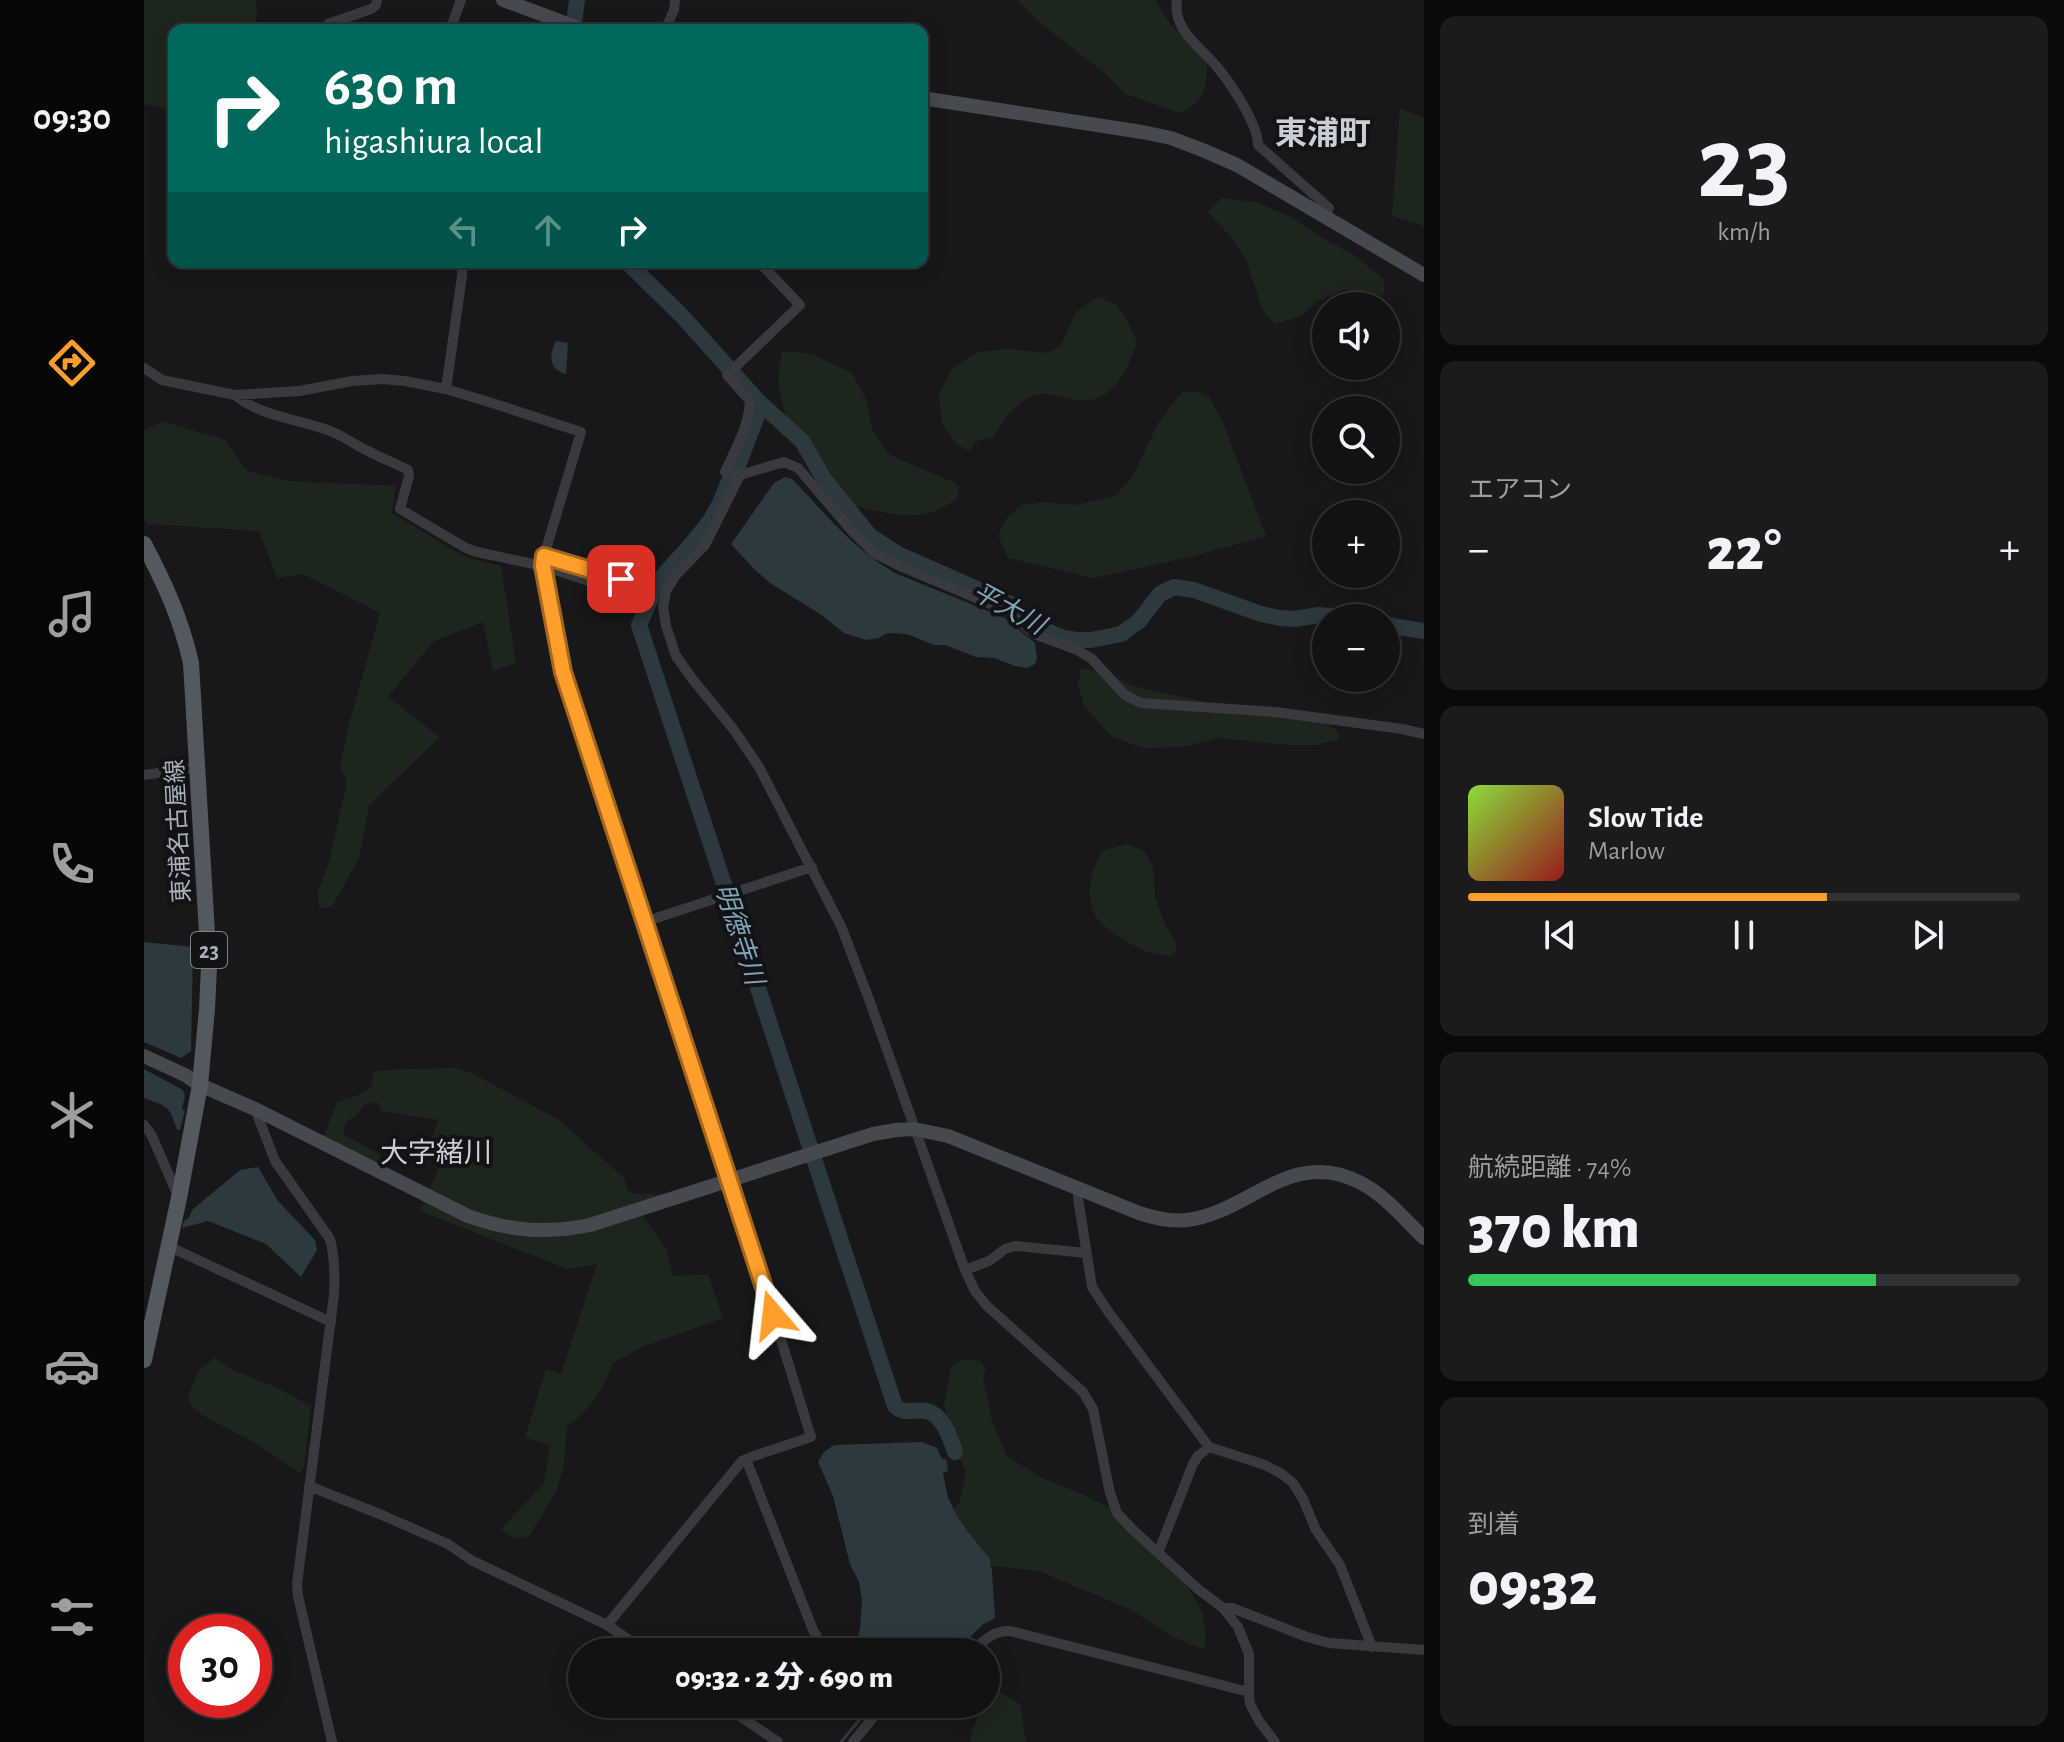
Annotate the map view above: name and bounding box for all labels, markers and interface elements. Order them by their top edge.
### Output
icon: right [192,56,296,160]
text: 630 m [324,59,458,115]
text: 09:30 [33,100,111,136]
text: 23 [1697,113,1791,217]
district label: 東浦町 [1275,116,1371,150]
text: higashiura local [324,124,543,160]
icon: left [442,208,486,252]
icon: ahead [526,208,570,252]
icon: right [610,208,654,252]
text: km/h [1717,219,1771,245]
map controls [1312,292,1400,692]
button: sound [1312,292,1400,380]
icon: directions [44,335,100,391]
button: search [1312,396,1400,484]
text: エアコン [1468,477,1572,503]
button: + [1312,500,1400,588]
text: 22° [1707,521,1782,581]
text: − [1468,528,1489,572]
text: + [1999,528,2020,572]
pin [587,545,655,613]
icon: arrive [599,557,643,601]
water label: 平大川 [968,578,1052,641]
icon: music [44,586,100,642]
button: − [1312,604,1400,692]
street label: 東浦名古屋線 [161,758,195,904]
text: Slow Tide [1588,803,1703,833]
icon: phone [44,836,100,892]
text: Marlow [1588,838,1665,864]
water label: 明徳寺川 [711,881,769,991]
icon: previous [1538,913,1582,957]
icon: pause [1722,913,1766,957]
icon: next [1906,913,1950,957]
road number: 23 [191,932,227,968]
icon: climate [44,1087,100,1143]
district label: 大字緒川 [380,1138,492,1168]
text: 航続距離 · 74% [1468,1155,1631,1181]
text: 370 km [1468,1199,1640,1259]
position arrow [731,1273,815,1357]
icon: car [44,1338,100,1394]
text: 到着 [1468,1512,1520,1538]
text: 09:32 [1468,1556,1597,1616]
icon: filters [44,1589,100,1645]
speed limit sign: 30 [168,1614,272,1718]
text: 09:32 · 2 分 · 690 m [675,1663,893,1693]

